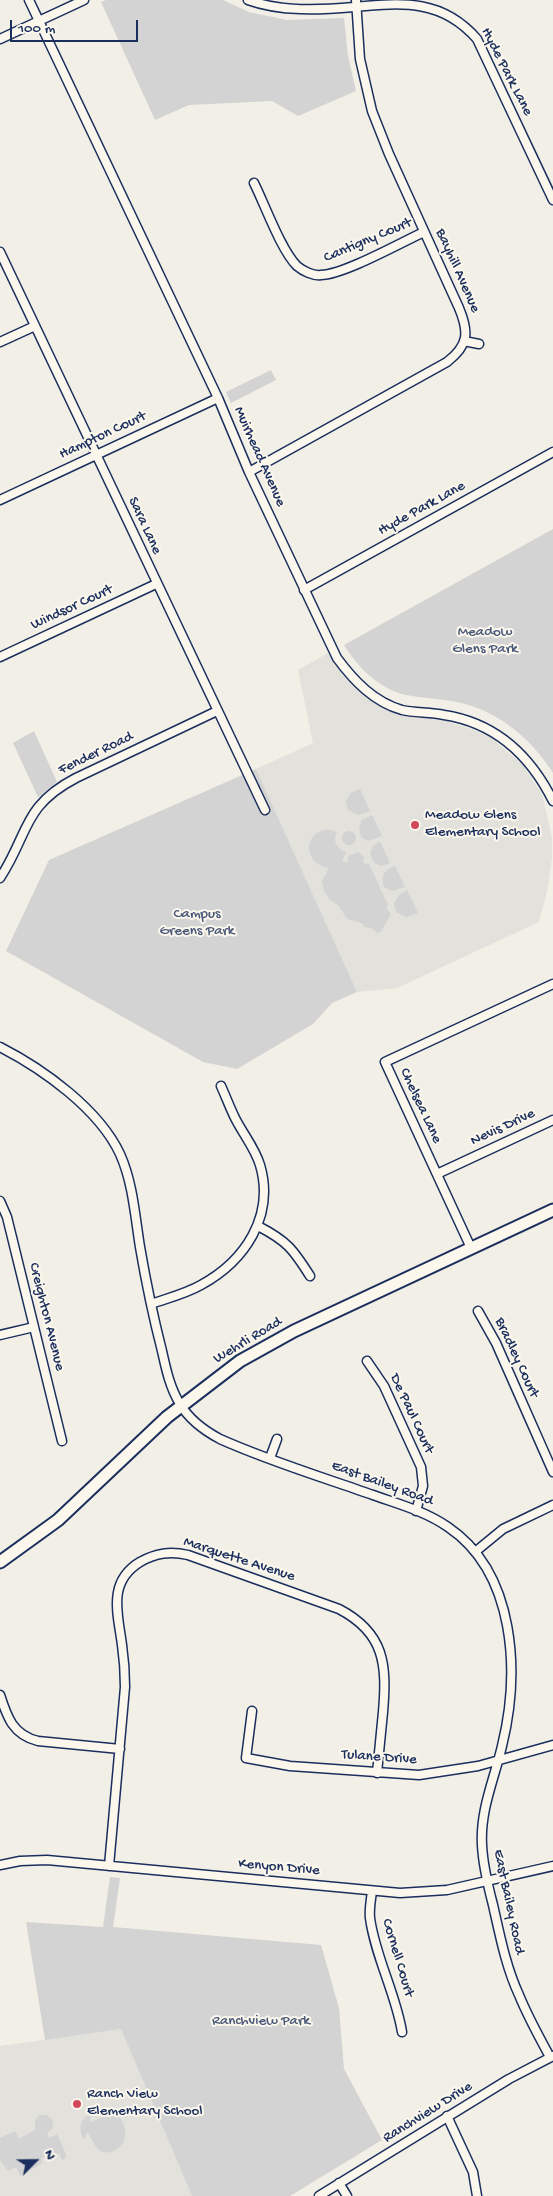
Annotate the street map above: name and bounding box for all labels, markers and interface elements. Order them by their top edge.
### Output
scale bar [12,10,140,42]
text: 100 m [18,20,55,38]
street label: Hyde Park Lane [476,25,536,119]
street label: Cantigny Court [321,214,415,268]
street label: Bayhill Avenue [430,226,484,316]
street label: Muirhead Avenue [229,404,289,510]
street label: Hampton Court [57,408,149,464]
street label: Hyde Park Lane [375,478,469,540]
street label: Sara Lane [123,494,165,558]
street label: Windsor Court [28,581,116,635]
park label: Meadow Glens Park [452,624,518,659]
street label: Fender Road [56,728,136,780]
place label: Meadow Glens Elementary School [425,807,541,842]
marker: Meadow Glens Elementary School [409,819,421,831]
park label: Campus Greens Park [159,906,235,941]
street label: Chelsea Lane [395,1065,445,1147]
street label: Nevis Drive [468,1105,538,1151]
street label: Creighton Avenue [24,1261,68,1373]
street label: Wehrli Road [210,1314,286,1368]
street label: Bradley Court [490,1315,542,1401]
street label: De Paul Court [385,1371,437,1457]
street label: East Bailey Road [329,1457,435,1511]
street label: Marquette Avenue [181,1533,297,1587]
street label: Tulane Drive [341,1746,417,1770]
street label: East Bailey Road [488,1848,528,1956]
street label: Kenyon Drive [238,1855,320,1881]
street label: Cornell Court [377,1917,417,1999]
park label: Ranchview Park [212,2013,310,2031]
street label: Ranchview Drive [380,2078,476,2148]
place label: Ranch View Elementary School [87,2086,203,2121]
marker: Ranch View Elementary School [71,2098,83,2110]
north arrow [10,2136,60,2186]
text: N [40,2147,59,2162]

